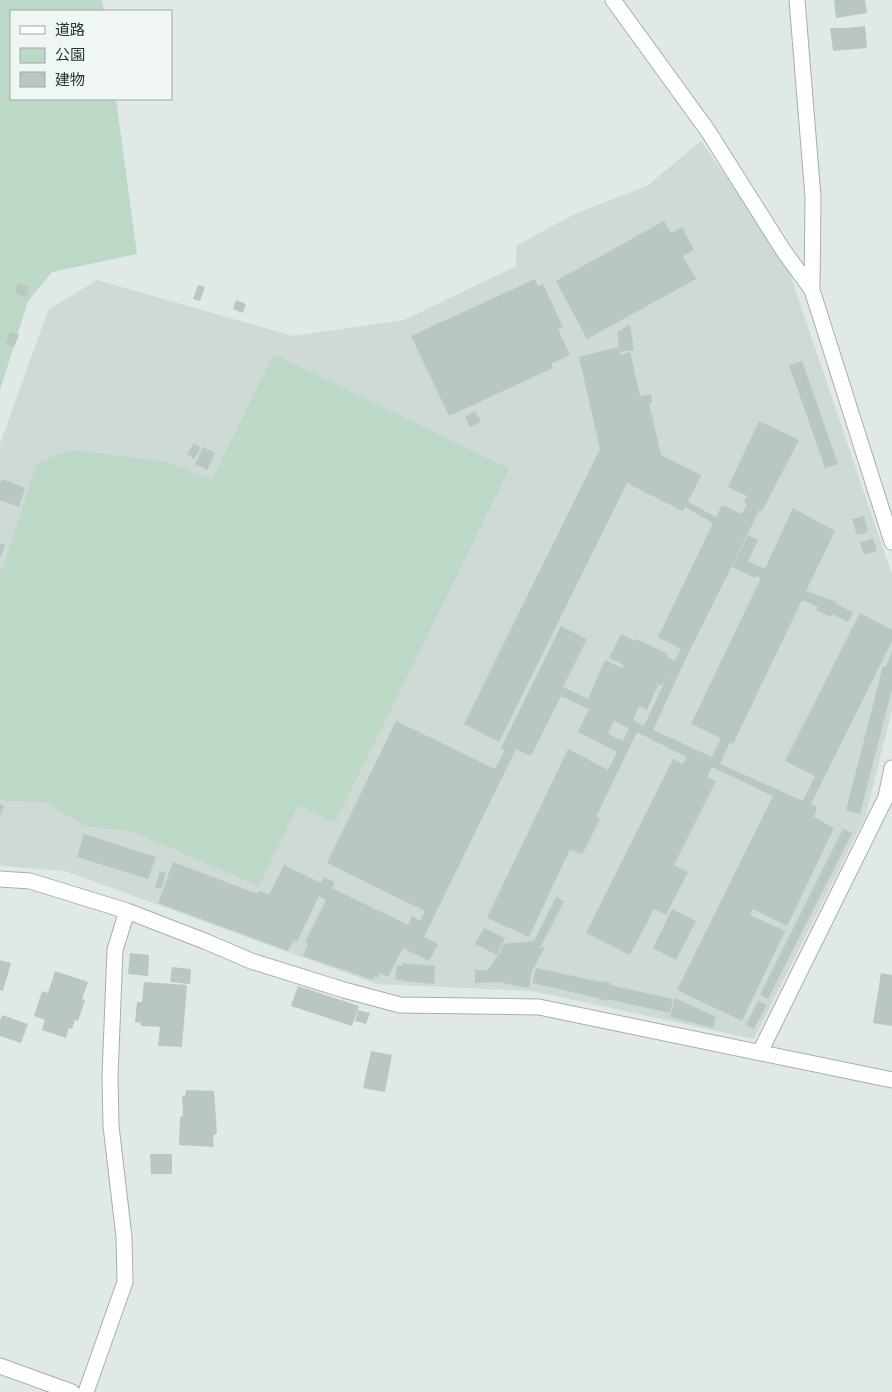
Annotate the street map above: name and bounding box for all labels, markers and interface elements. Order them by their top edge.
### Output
legend [10,10,172,100]
text: 道路 [55,20,85,39]
text: 公園 [55,45,85,64]
text: 建物 [55,70,85,89]

